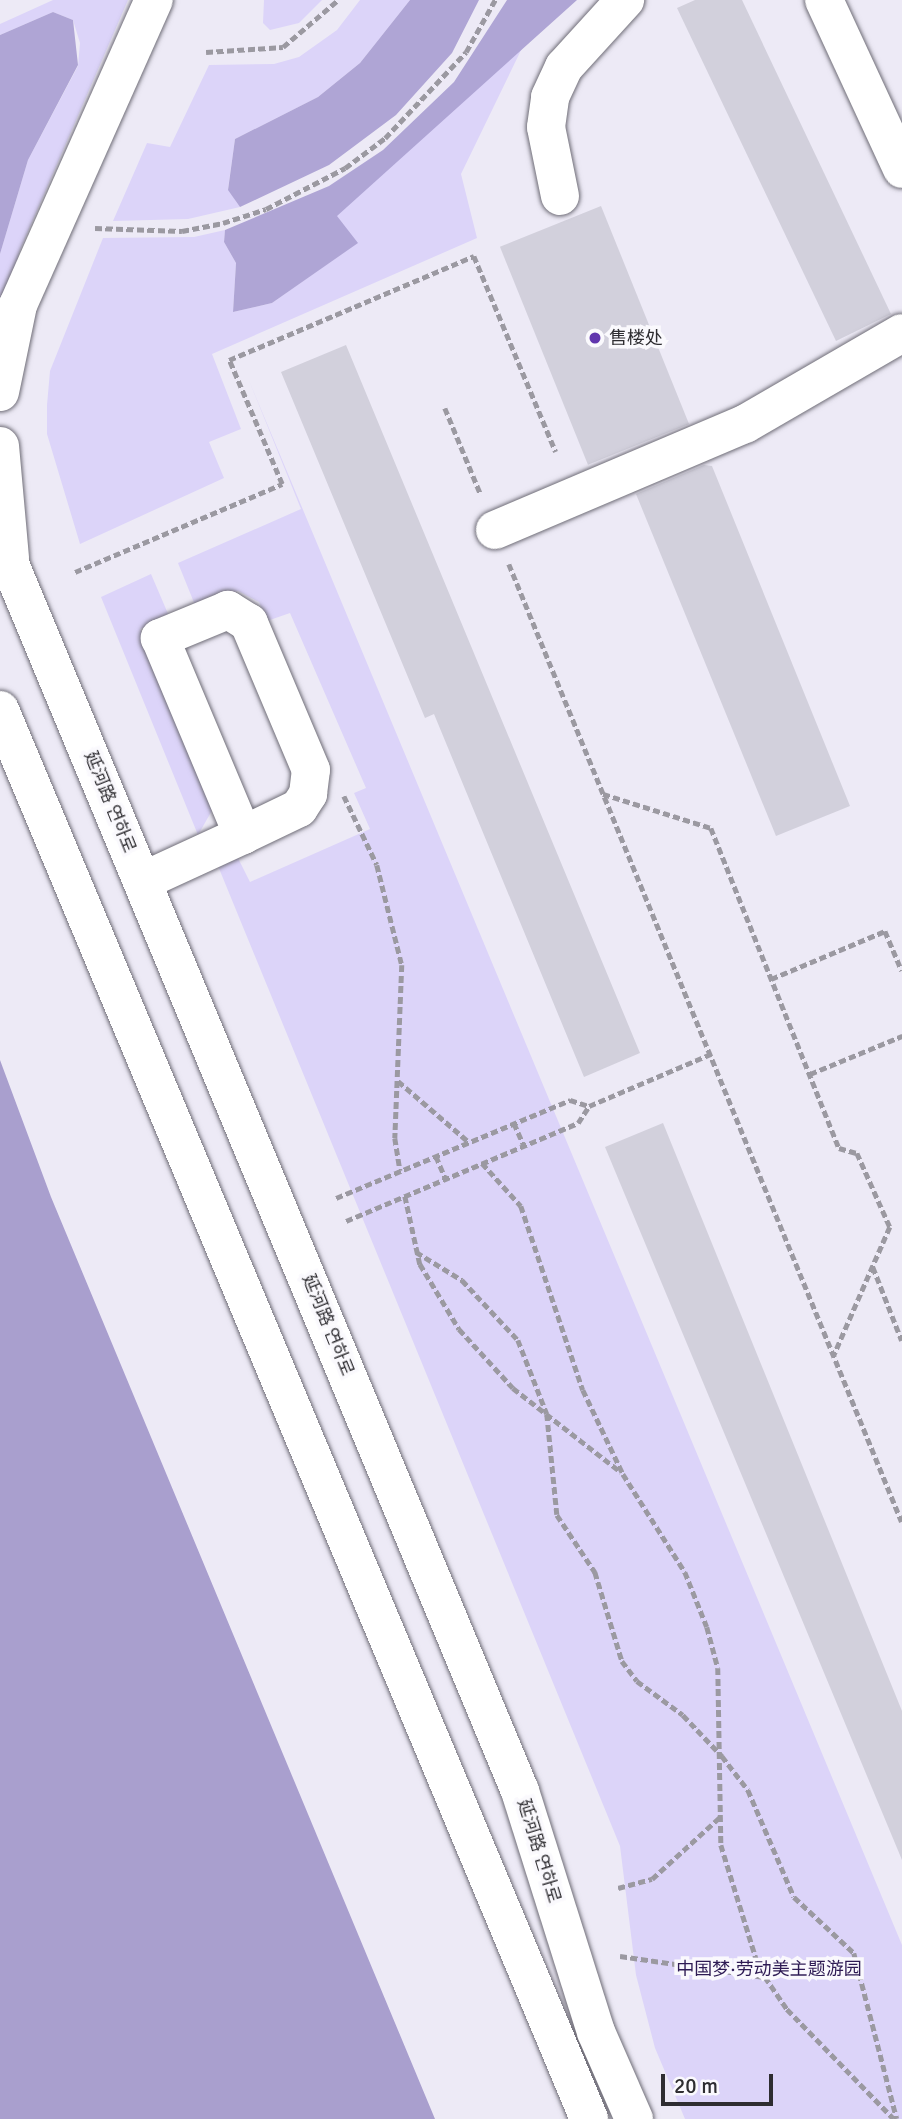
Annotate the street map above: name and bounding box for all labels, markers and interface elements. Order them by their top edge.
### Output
place label: 售楼处 [609,327,663,349]
marker: 售楼处 [587,330,603,346]
street label: 延河路 연하로 [80,748,140,856]
street label: 延河路 연하로 [298,1271,358,1379]
street label: 延河路 연하로 [513,1796,565,1906]
park label: 中国梦·劳动美主题游园 [676,1958,862,1980]
scale bar [664,2060,776,2104]
text: 20 m [674,2073,718,2099]

